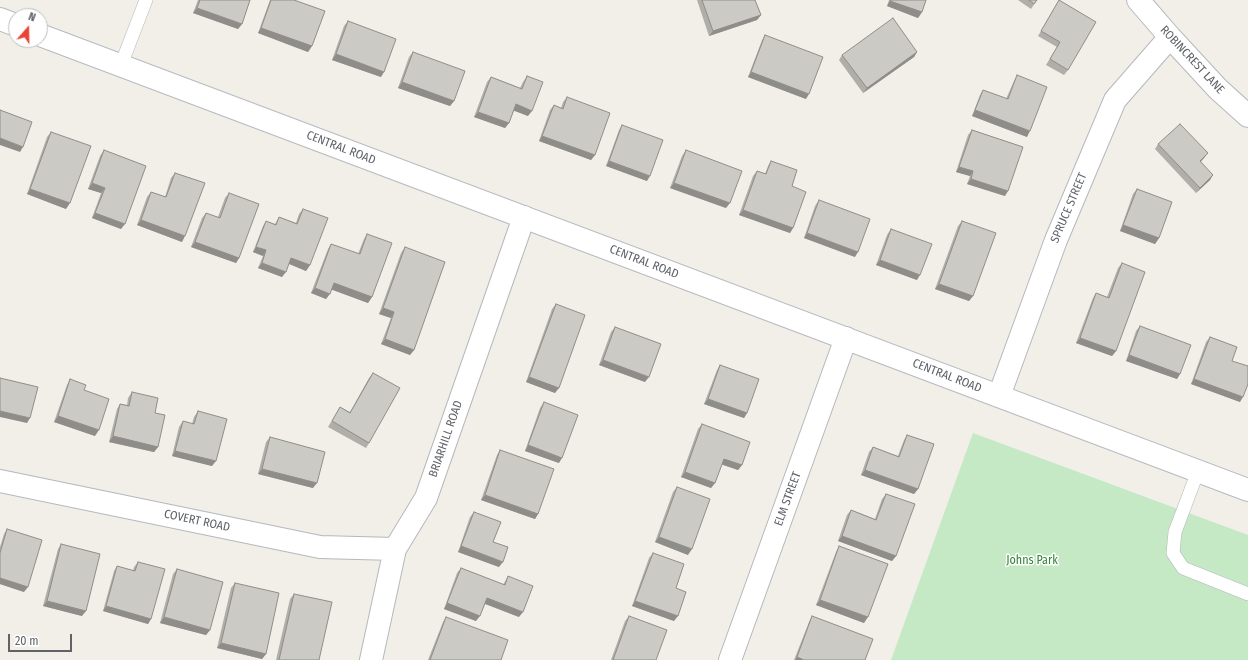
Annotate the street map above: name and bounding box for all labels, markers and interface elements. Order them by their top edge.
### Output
north arrow [8,8,48,48]
text: N [27,10,37,24]
street label: ROBINCREST LANE [1157,23,1227,97]
street label: CENTRAL ROAD [304,128,378,168]
street label: SPRUCE STREET [1048,171,1090,245]
street label: CENTRAL ROAD [607,242,681,282]
street label: CENTRAL ROAD [910,356,984,396]
street label: BRIARHILL ROAD [426,399,466,479]
street label: ELM STREET [772,470,804,528]
street label: COVERT ROAD [163,507,231,535]
park label: Johns Park [1006,554,1058,568]
scale bar [10,626,74,652]
text: 20 m [15,634,39,648]

